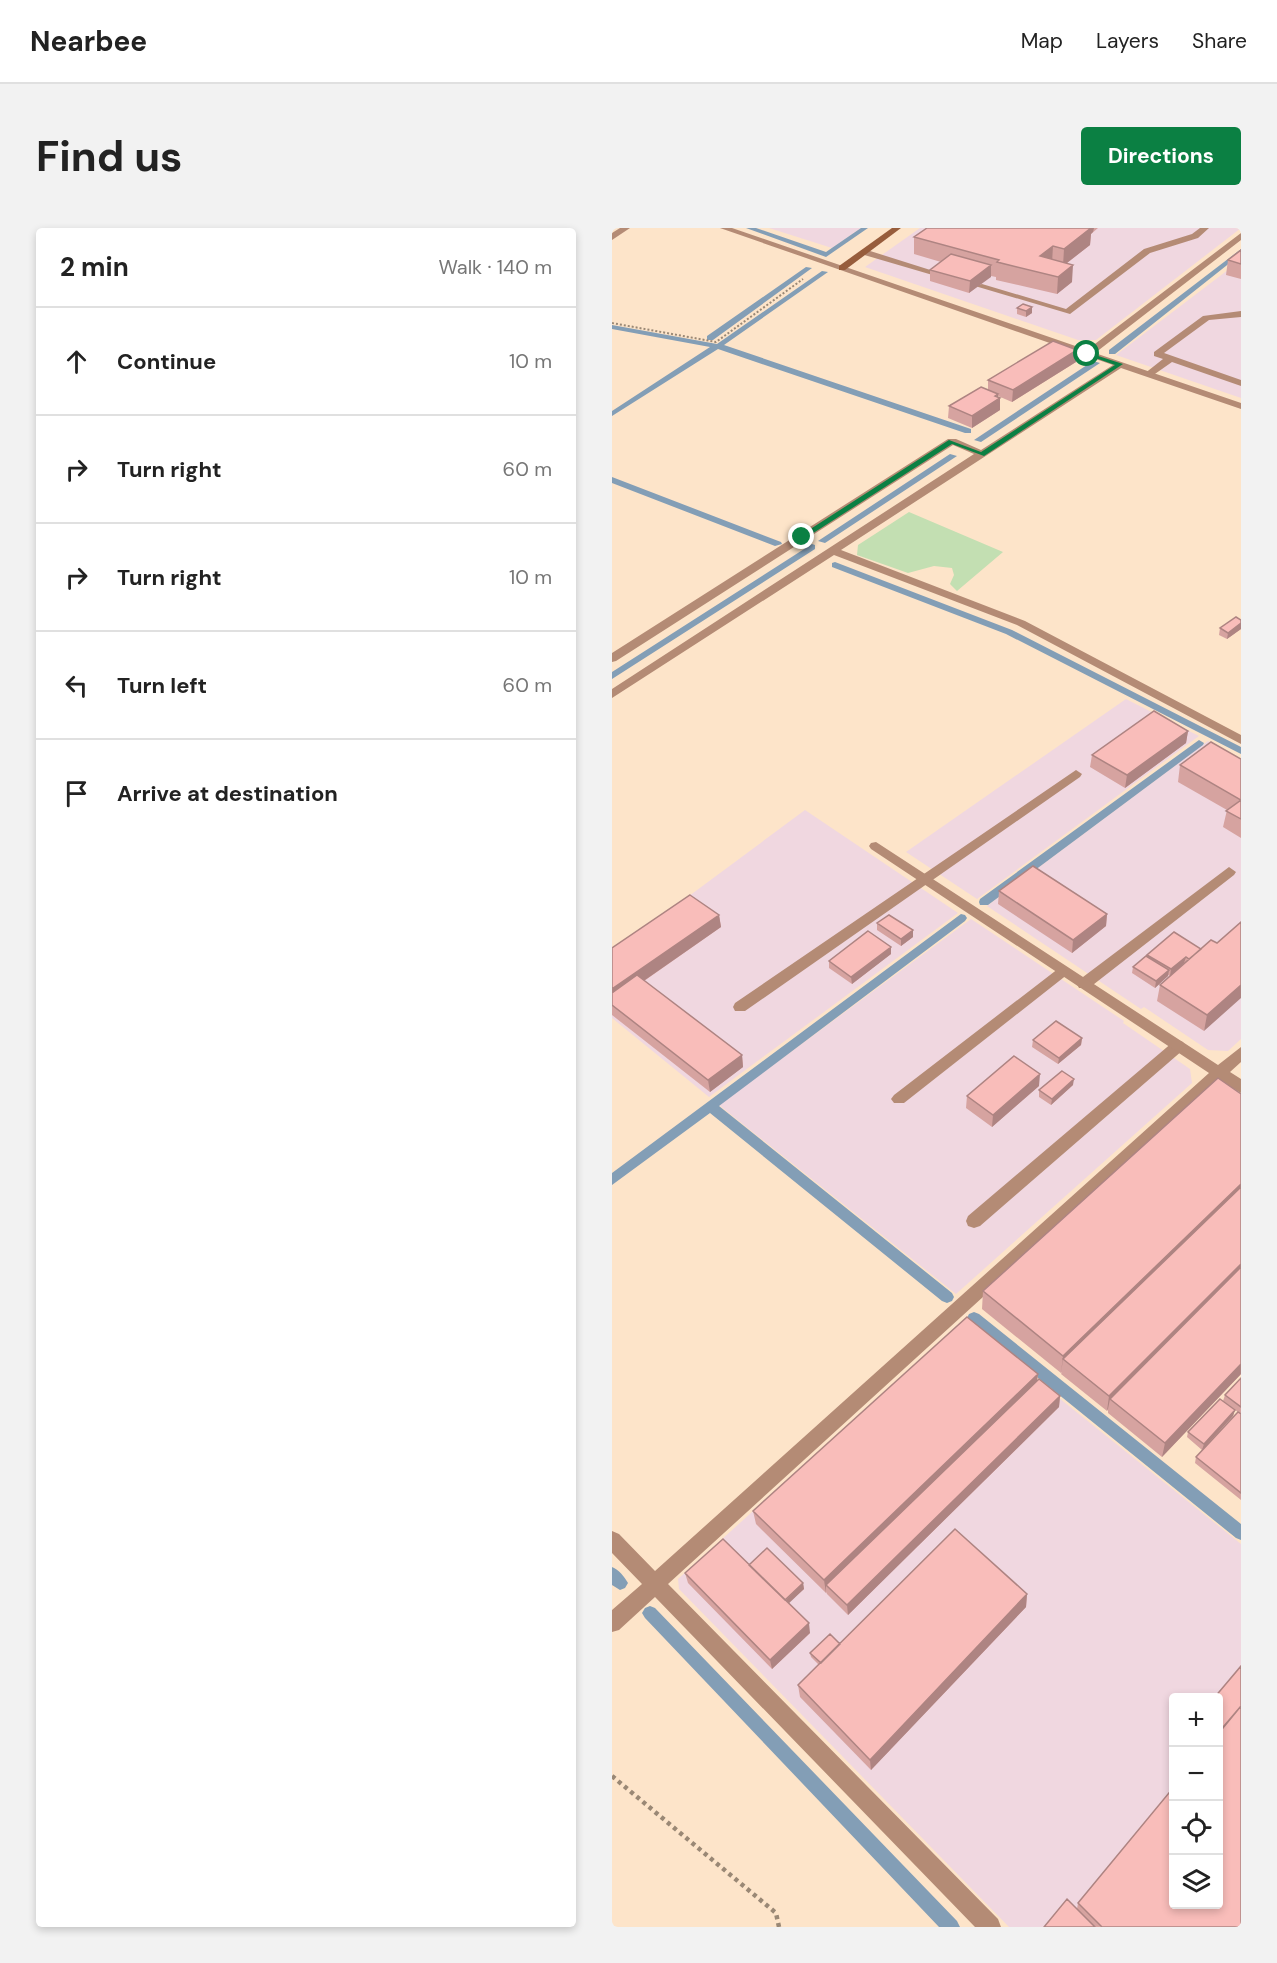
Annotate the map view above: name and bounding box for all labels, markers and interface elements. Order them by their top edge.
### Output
text: Nearbee [30,23,147,60]
text: Map [1021,27,1063,55]
text: Layers [1096,27,1159,55]
text: Share [1192,27,1247,55]
button: Directions [1081,127,1241,185]
text: Find us [36,129,182,184]
text: 2 min [60,250,129,284]
text: Walk · 140 m [438,254,552,280]
route start [1073,340,1099,366]
icon: ahead [60,345,93,378]
text: Continue [117,347,216,376]
text: 10 m [509,348,552,374]
icon: right [60,453,93,486]
text: Turn right [117,455,222,484]
text: 60 m [503,456,552,482]
route end [788,523,814,549]
icon: right [60,561,93,594]
text: Turn right [117,563,222,592]
text: 10 m [509,564,552,590]
icon: left [60,669,93,702]
text: Turn left [117,671,207,700]
text: 60 m [503,672,552,698]
icon: arrive [60,777,93,810]
text: Arrive at destination [117,779,338,808]
map controls [1169,1693,1223,1909]
button: + [1169,1693,1223,1747]
button: − [1169,1747,1223,1801]
button: locate [1169,1801,1223,1855]
button: layers [1169,1855,1223,1909]

